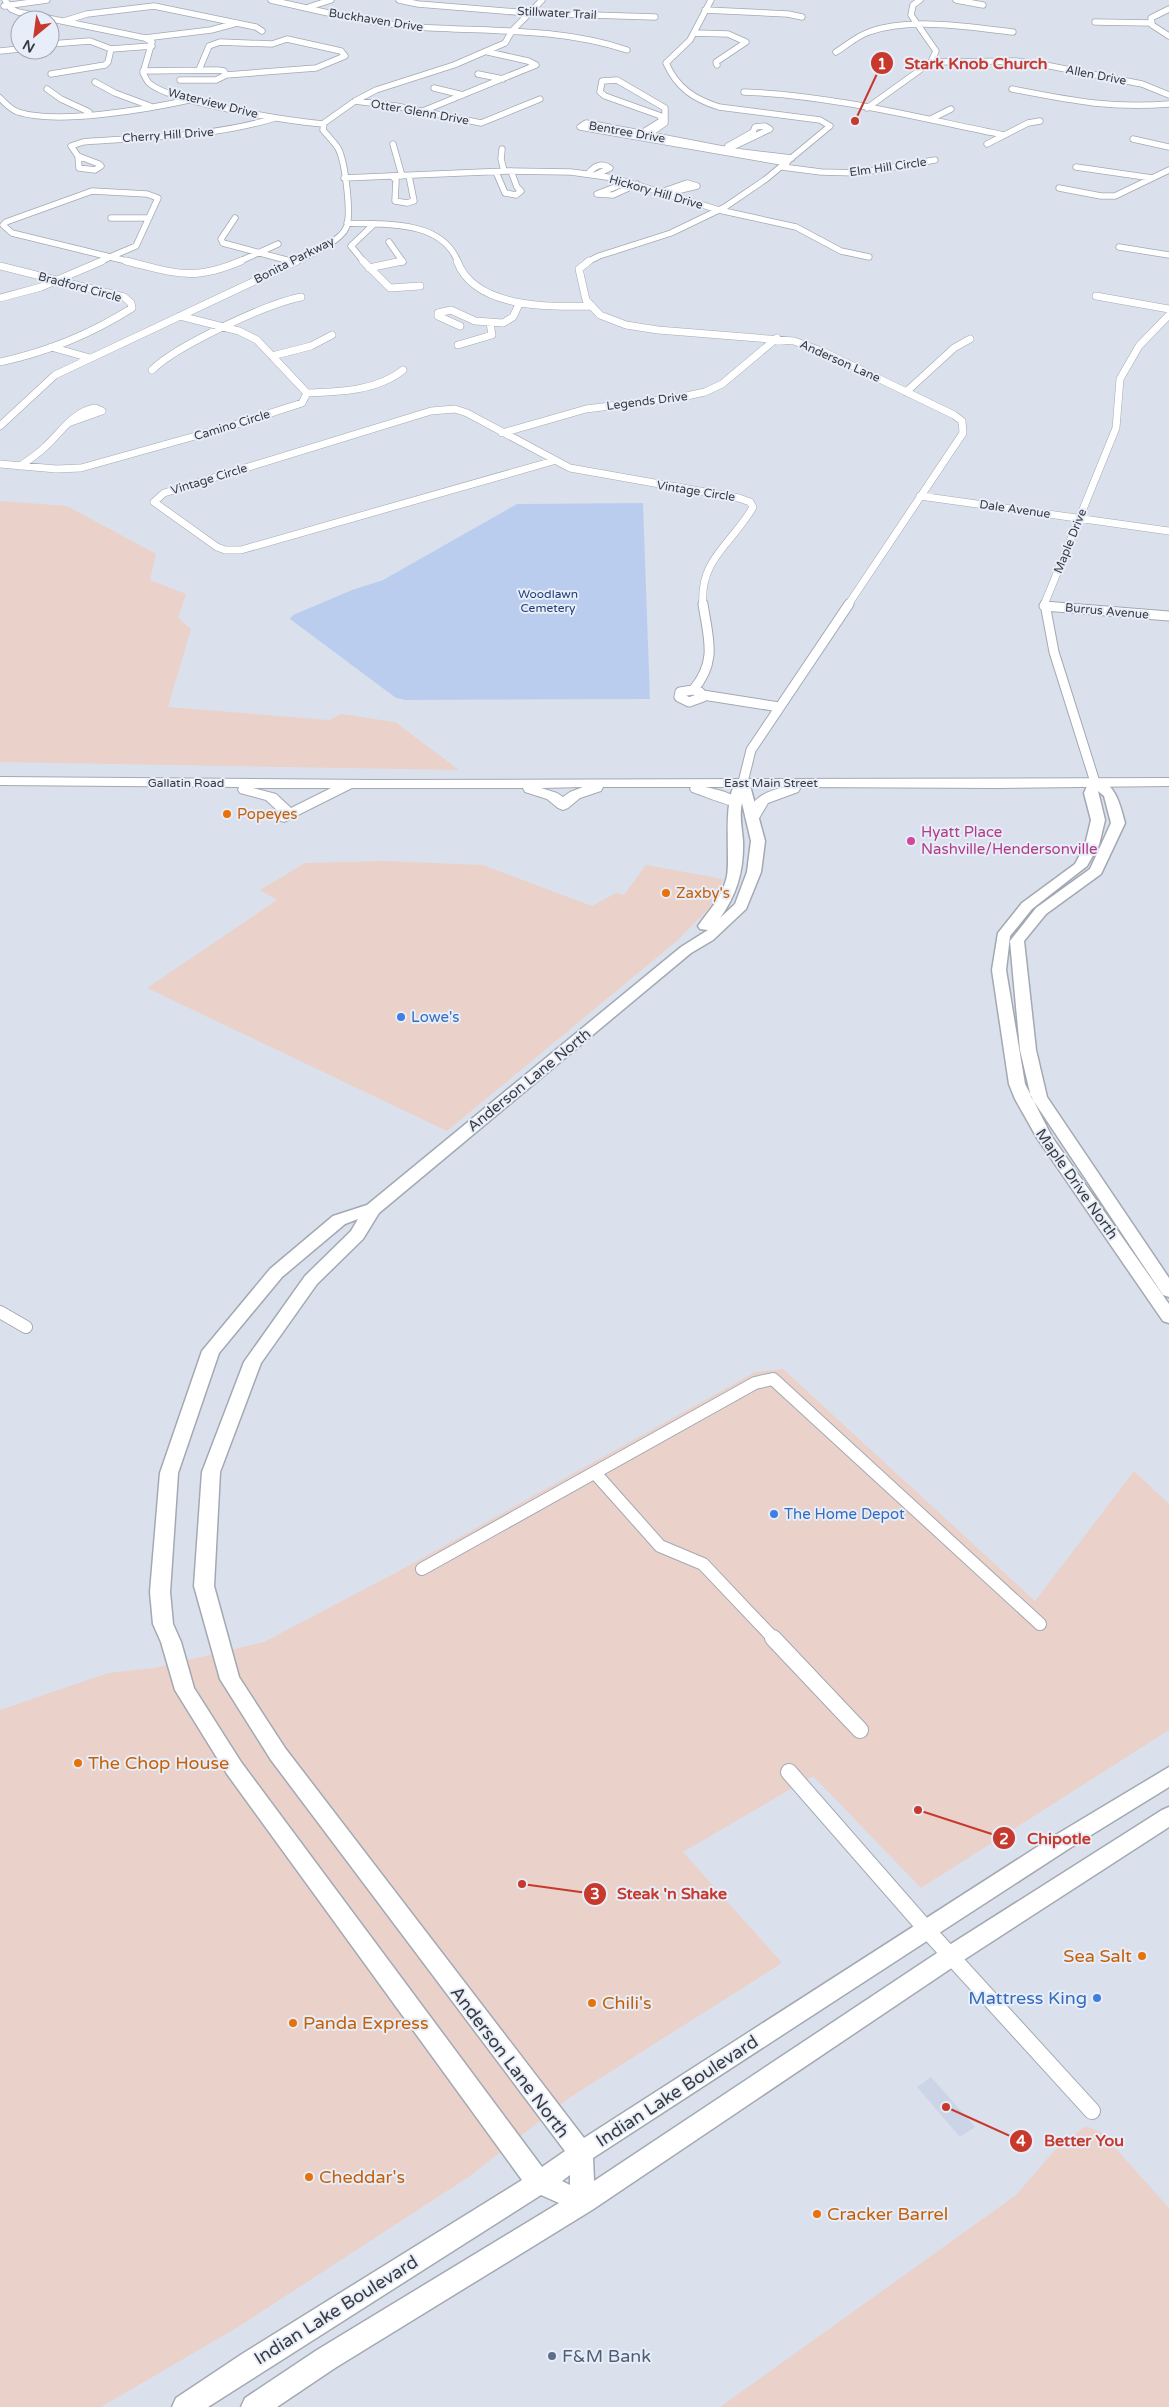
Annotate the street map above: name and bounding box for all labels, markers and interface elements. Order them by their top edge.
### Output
street label: Stillwater Trail [517,4,597,22]
street label: Buckhaven Drive [328,6,424,34]
north arrow [10,10,60,60]
text: N [20,36,38,56]
callout: Stark Knob Church [869,48,1057,79]
text: Stark Knob Church [905,54,1047,74]
text: 1 [877,55,887,73]
street label: Allen Drive [1064,62,1128,88]
street label: Waterview Drive [166,85,260,121]
street label: Otter Glenn Drive [370,96,470,128]
street label: Bentree Drive [588,118,667,146]
street label: Cherry Hill Drive [122,125,214,145]
street label: Elm Hill Circle [849,155,928,179]
street label: Hickory Hill Drive [608,172,705,212]
street label: Bonita Parkway [251,233,337,286]
street label: Bradford Circle [37,269,123,305]
street label: Anderson Lane [798,337,882,385]
street label: Legends Drive [606,389,688,413]
street label: Camino Circle [192,407,272,443]
street label: Vintage Circle [169,461,249,497]
street label: Vintage Circle [656,478,736,504]
street label: Dale Avenue [979,497,1052,521]
street label: Maple Drive [1051,506,1089,575]
park label: Woodlawn Cemetery [518,587,578,615]
street label: Burrus Avenue [1065,600,1150,622]
street label: Gallatin Road [148,776,224,790]
street label: East Main Street [724,776,818,790]
place label: Popeyes [237,805,298,823]
marker: Popeyes [221,808,233,820]
place label: Hyatt Place Nashville/Hendersonville [921,823,1097,858]
marker: Hyatt Place Nashville/Hendersonville [905,835,917,847]
place label: Zaxby's [676,884,730,902]
marker: Zaxby's [660,887,672,899]
place label: Lowe's [411,1008,459,1026]
marker: Lowe's [395,1011,407,1023]
street label: Anderson Lane North [464,1025,594,1135]
street label: Maple Drive North [1032,1125,1122,1243]
place label: The Home Depot [784,1505,905,1523]
marker: The Home Depot [768,1508,780,1520]
place label: The Chop House [88,1752,229,1774]
marker: The Chop House [72,1757,84,1769]
callout: Chipotle [992,1823,1101,1854]
text: Chipotle [1027,1829,1091,1849]
text: 2 [999,1830,1009,1848]
callout: Steak 'n Shake [582,1878,737,1909]
text: Steak 'n Shake [617,1884,727,1904]
text: 3 [590,1885,600,1903]
place label: Sea Salt [1063,1945,1132,1967]
marker: Sea Salt [1136,1950,1148,1962]
street label: Anderson Lane North [446,1982,574,2142]
place label: Mattress King [968,1987,1087,2009]
place label: Chili's [602,1992,652,2014]
marker: Mattress King [1091,1992,1103,2004]
marker: Chili's [586,1997,598,2009]
place label: Panda Express [303,2012,429,2034]
marker: Panda Express [287,2017,299,2029]
street label: Indian Lake Boulevard [592,2030,762,2152]
callout: Better You [1009,2125,1134,2156]
text: Better You [1044,2131,1124,2151]
text: 4 [1016,2132,1026,2150]
place label: Cheddar's [319,2166,405,2188]
marker: Cheddar's [303,2171,315,2183]
place label: Cracker Barrel [827,2203,948,2225]
marker: Cracker Barrel [811,2208,823,2220]
street label: Indian Lake Boulevard [250,2251,422,2369]
place label: F&M Bank [562,2345,651,2367]
marker: F&M Bank [546,2350,558,2362]

